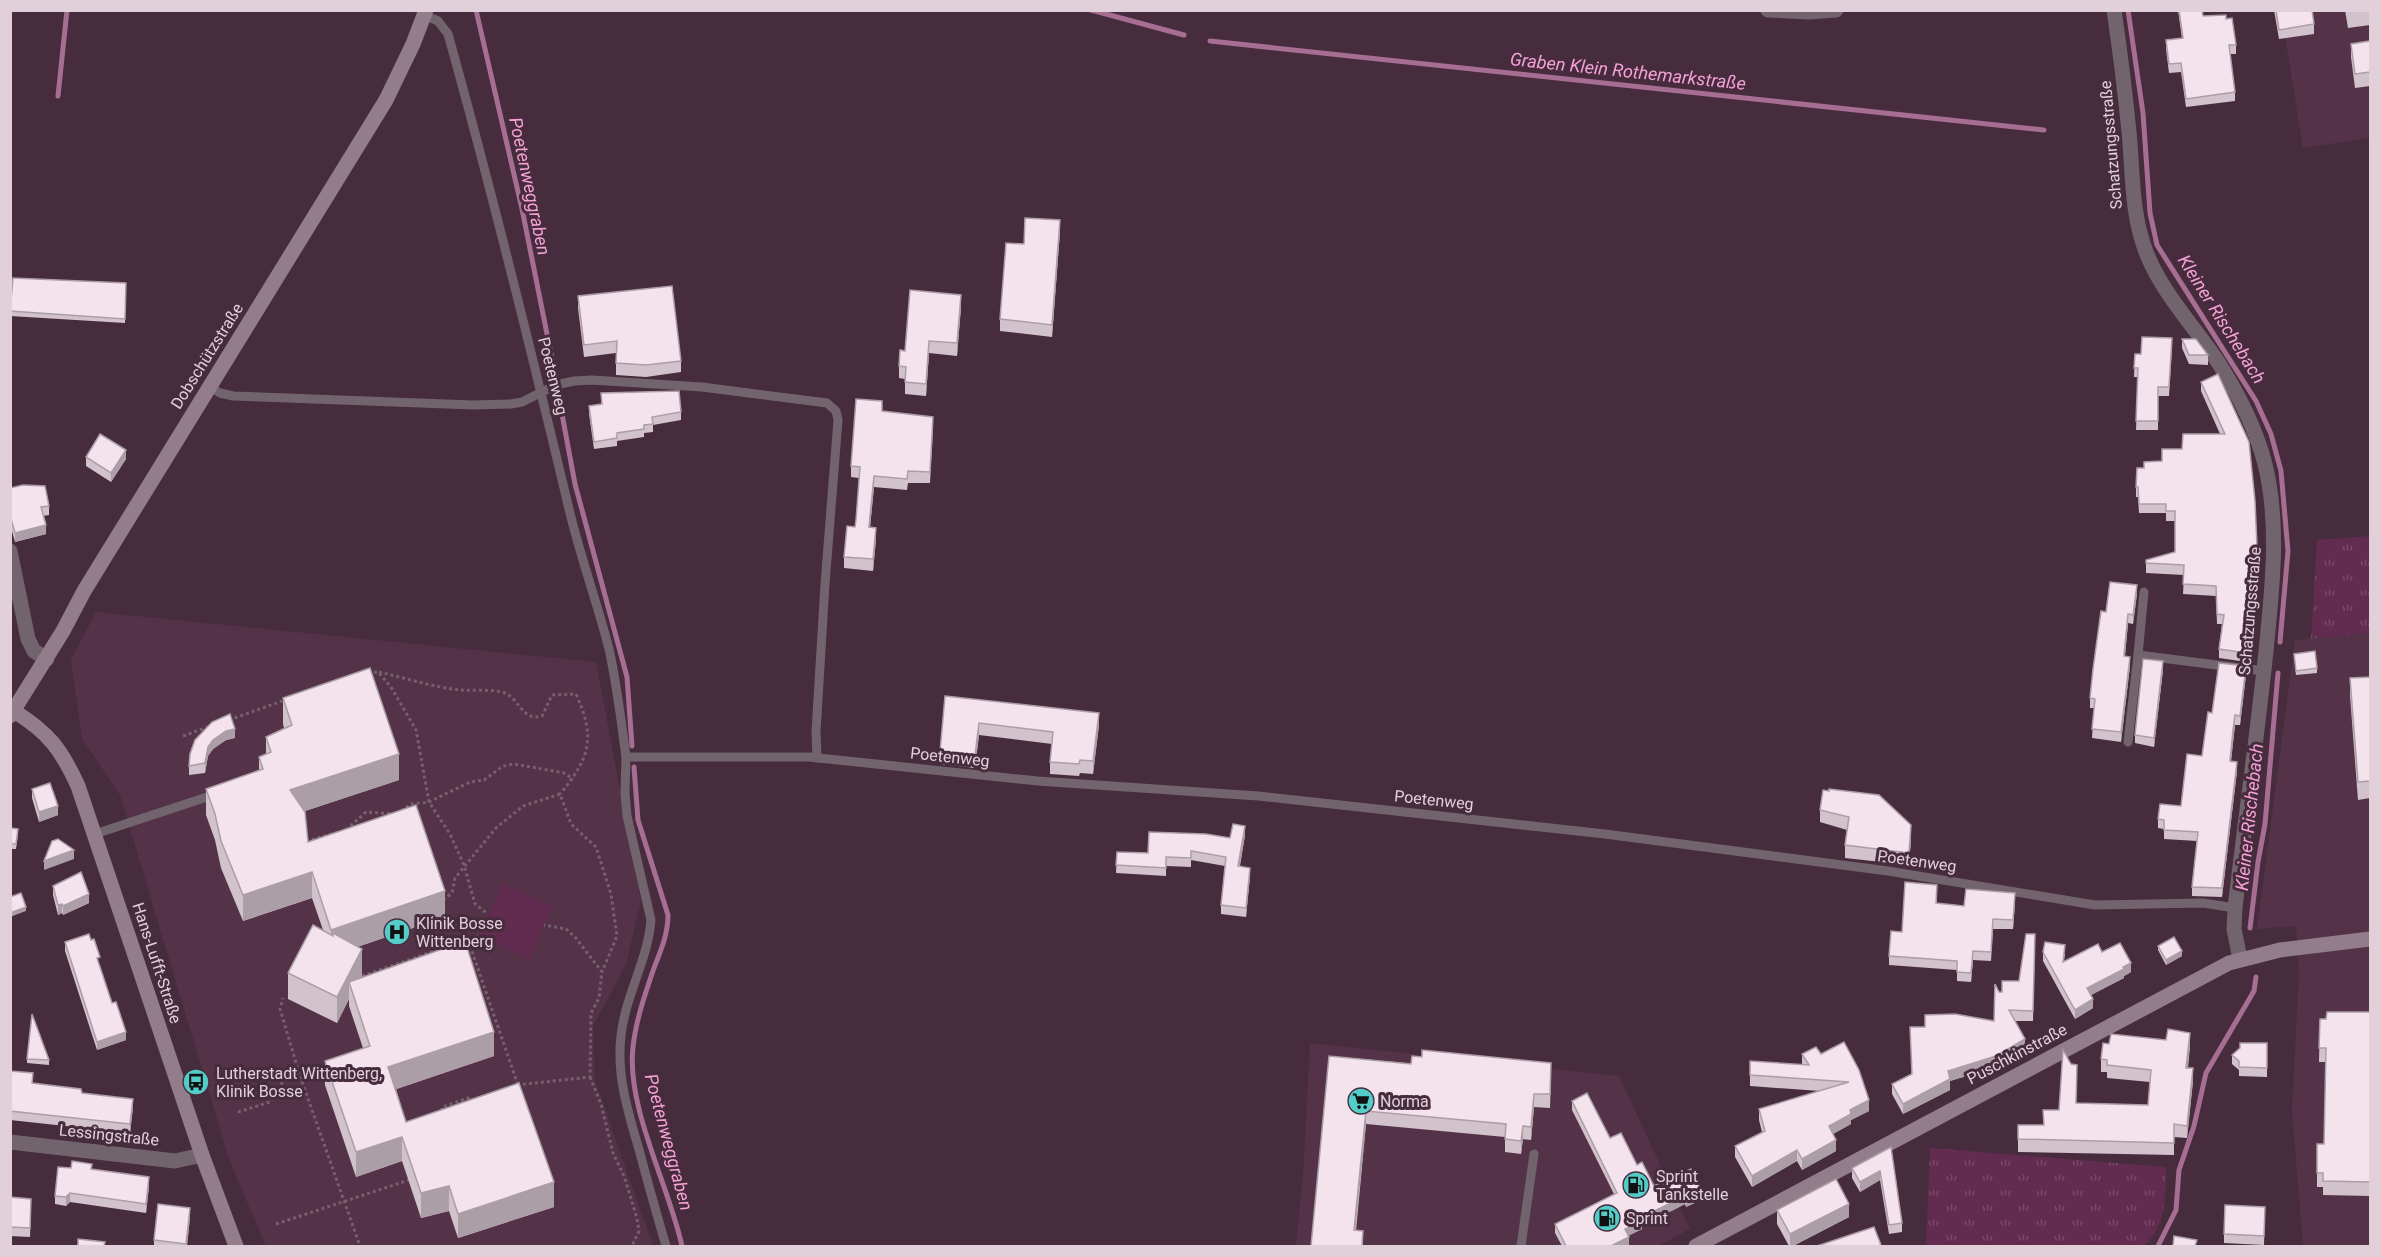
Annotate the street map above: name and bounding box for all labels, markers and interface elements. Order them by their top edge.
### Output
water label: Graben Klein Rothemarkstraße [1509,48,1747,94]
street label: Schatzungsstraße [2096,80,2126,210]
water label: Poetenweggraben [505,115,555,257]
water label: Kleiner Rischebach [2174,251,2270,387]
street label: Dobschützstraße [167,300,247,412]
street label: Poetenweg [534,335,572,417]
street label: Schatzungsstraße [2235,546,2265,676]
water label: Kleiner Rischebach [2231,742,2267,892]
street label: Poetenweg [909,743,991,771]
street label: Poetenweg [1393,786,1475,814]
street label: Poetenweg [1876,846,1958,876]
street label: Hans-Lufft-Straße [128,900,186,1026]
place label: Klinik Bosse Wittenberg [416,914,503,951]
hospital icon: Klinik Bosse Wittenberg [382,917,412,947]
street label: Puschkinstraße [1964,1020,2070,1088]
place label: Lutherstadt Wittenberg, Klinik Bosse [216,1064,382,1101]
bus stop icon: Lutherstadt Wittenberg, Klinik Bosse [181,1067,211,1097]
water label: Poetenweggraben [641,1071,697,1213]
supermarket icon: Norma [1346,1086,1376,1116]
place label: Norma [1380,1092,1429,1111]
street label: Lessingstraße [58,1120,160,1150]
place label: Sprint Tankstelle [1656,1167,1729,1204]
fuel station icon: Sprint Tankstelle [1621,1170,1651,1200]
fuel station icon: Sprint [1592,1203,1622,1233]
place label: Sprint [1626,1209,1668,1228]

